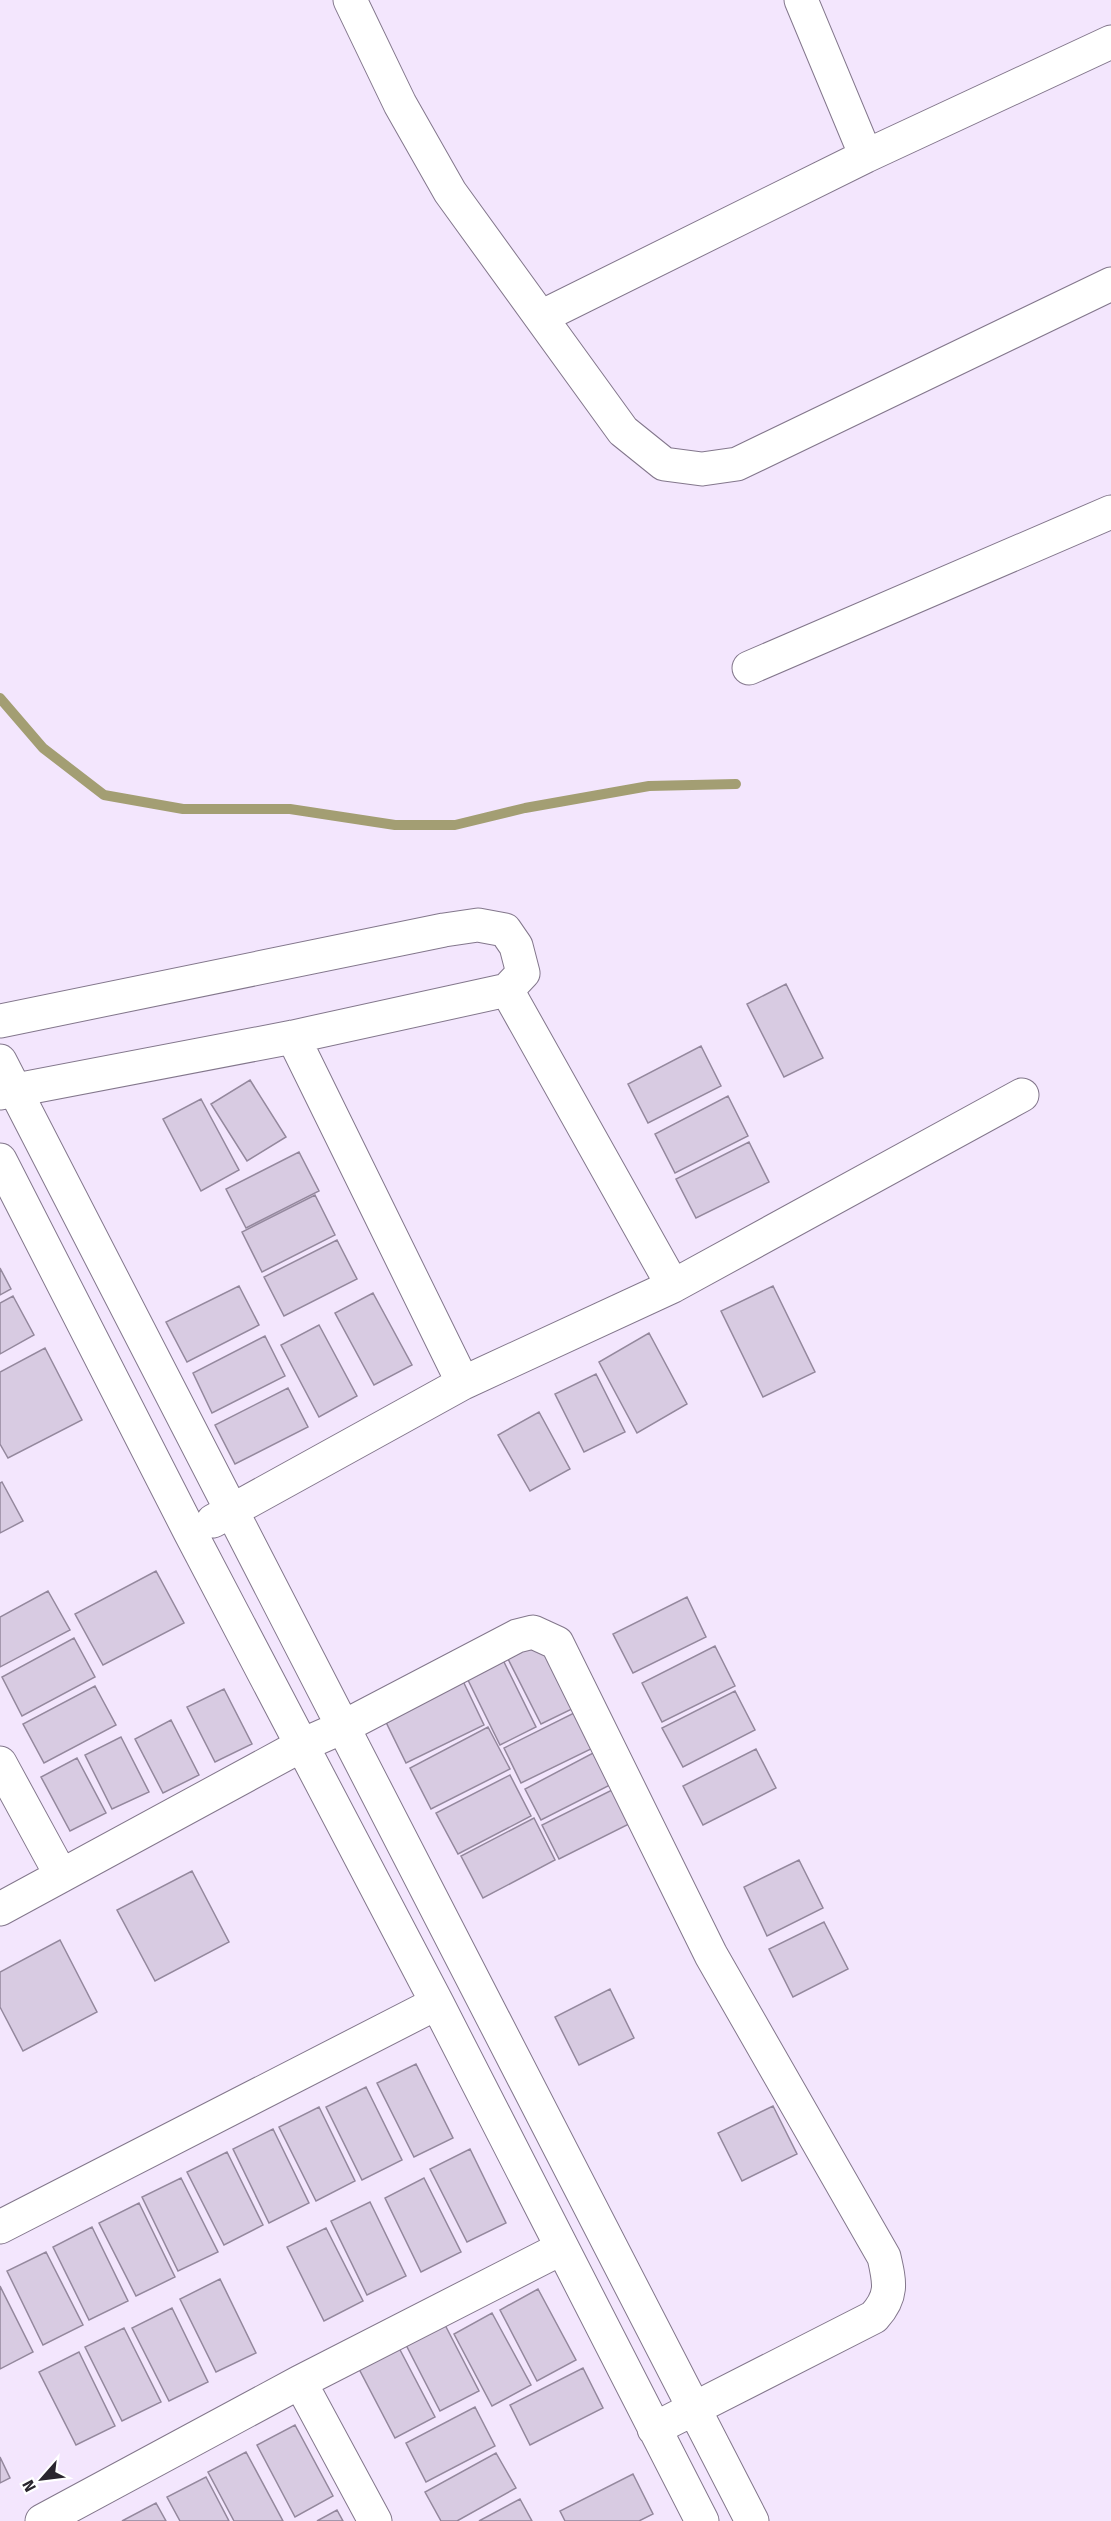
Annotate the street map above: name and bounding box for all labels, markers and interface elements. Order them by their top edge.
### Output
north arrow [12,2449,72,2509]
text: N [18,2477,40,2495]

